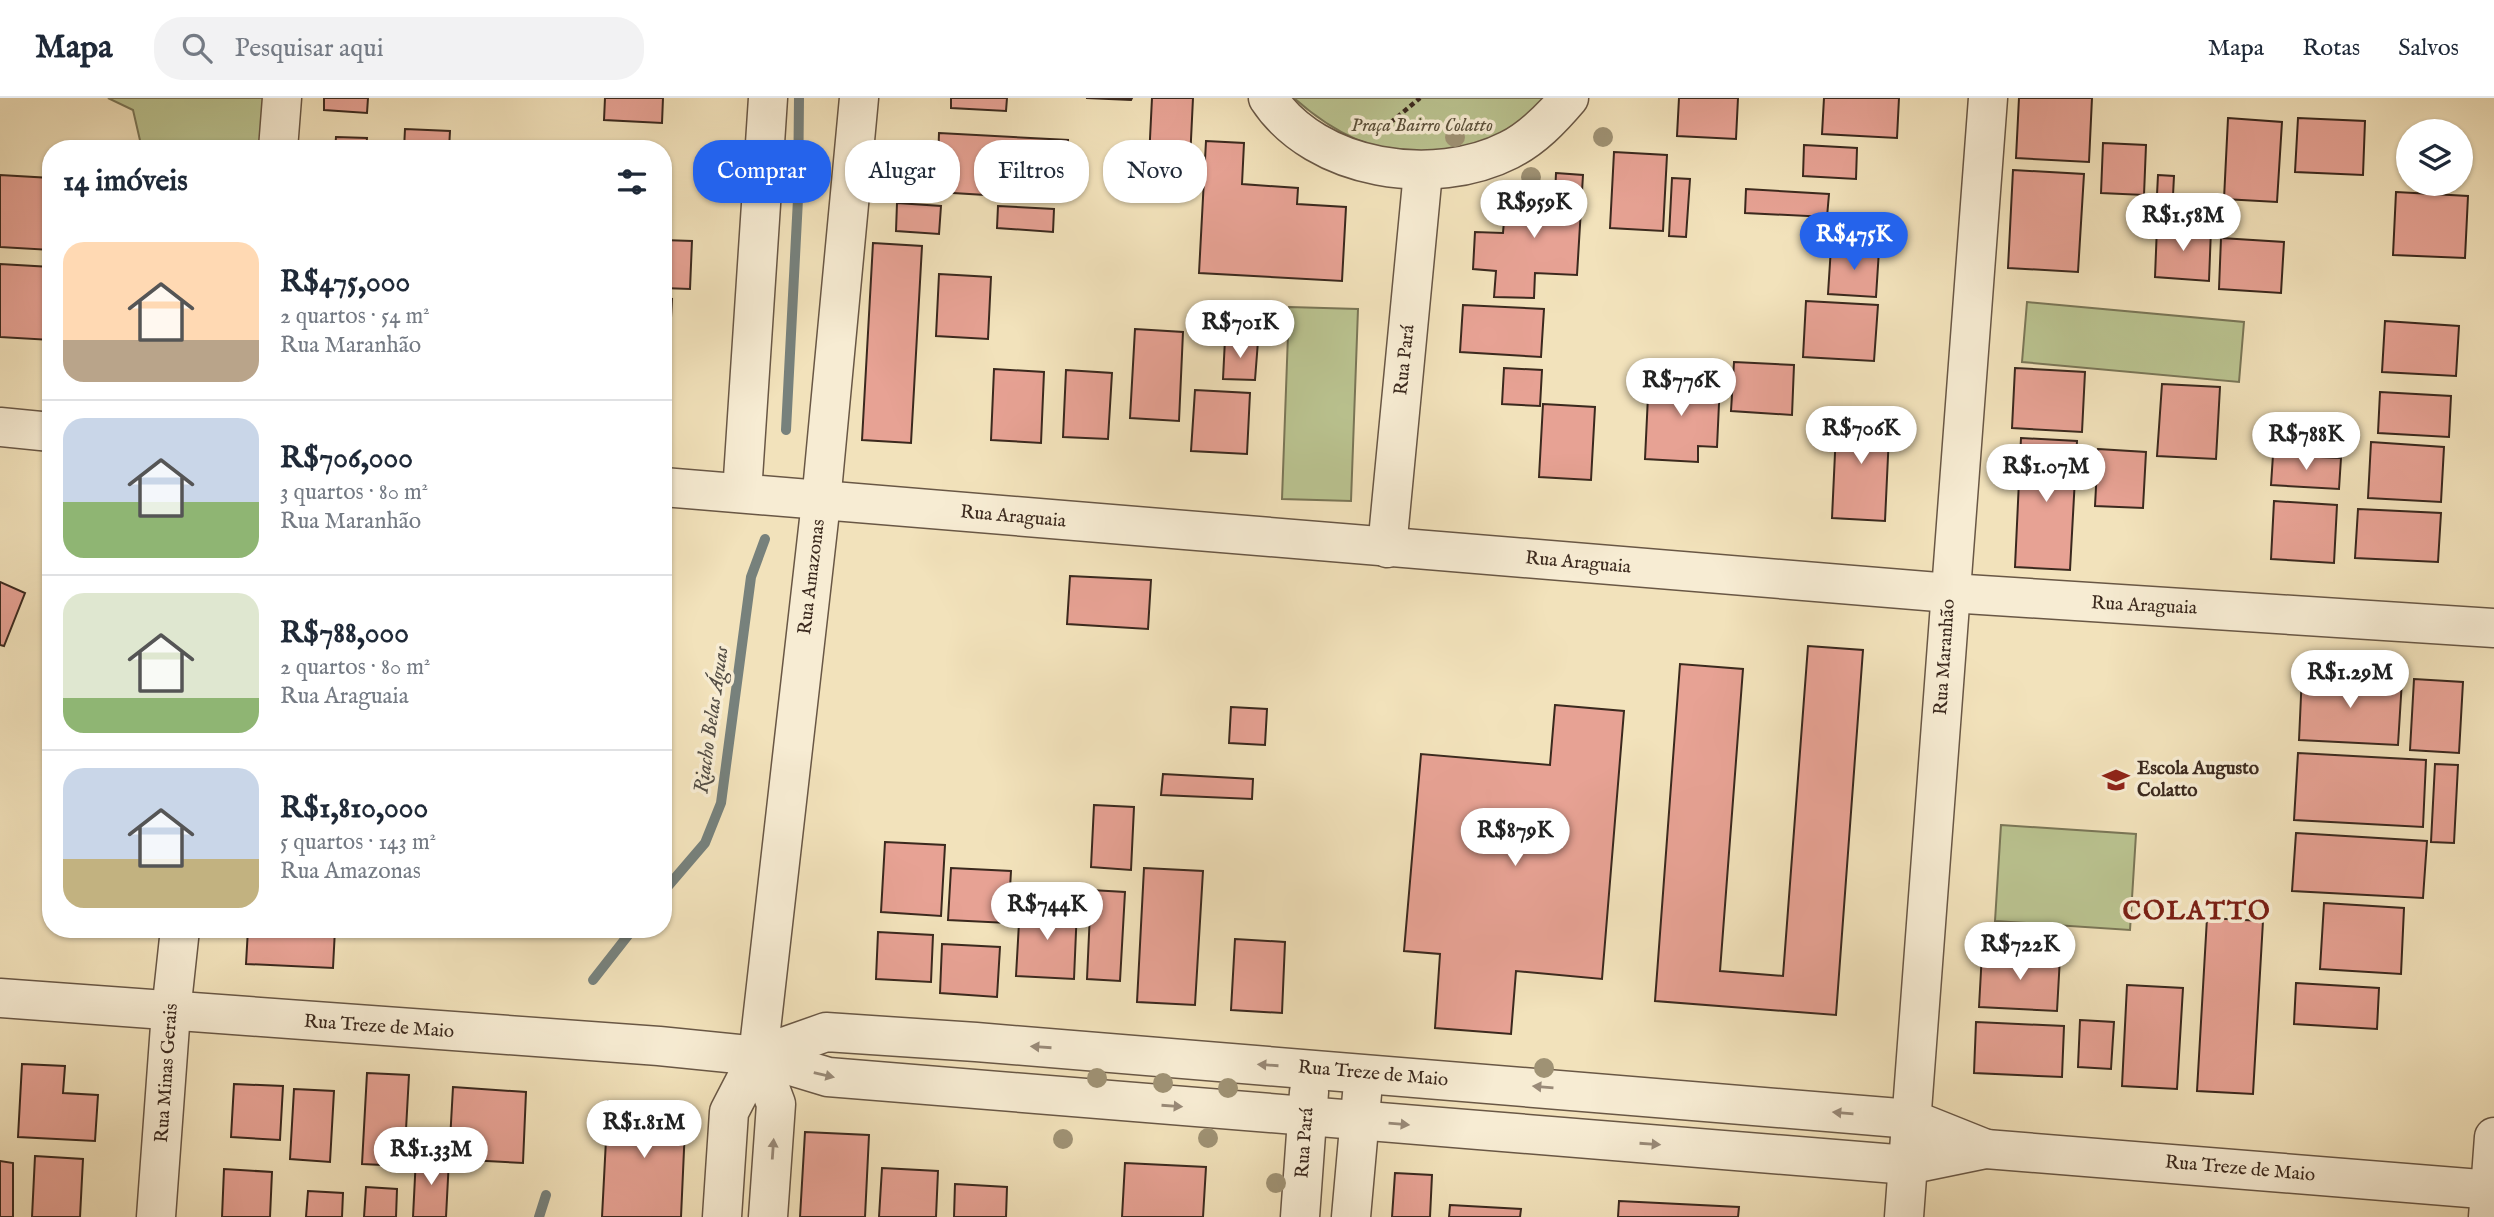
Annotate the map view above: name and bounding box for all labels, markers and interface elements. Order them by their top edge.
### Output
search box [154,17,644,80]
text: Mapa [35,27,112,69]
icon: search [178,29,216,67]
text: Pesquisar aqui [234,32,384,65]
text: Mapa [2208,33,2264,64]
text: Rotas [2302,33,2360,64]
text: Salvos [2398,33,2459,64]
park label: Praça Bairro Colatto [1351,114,1493,138]
map controls [2396,119,2473,196]
button: layers [2396,119,2473,196]
chip: Comprar [693,140,831,203]
chip: Alugar [845,140,960,203]
chip: Filtros [974,140,1089,203]
chip: Novo [1103,140,1207,203]
text: 14 imóveis [63,163,188,201]
icon: filters [613,163,651,201]
pin: R$959K [1477,180,1591,240]
text: R$959K [1496,188,1572,217]
pin: R$1.58M [2118,194,2248,253]
text: R$1.58M [2142,201,2224,230]
pin: R$475K [1797,212,1911,272]
text: R$475K [1816,220,1892,249]
text: R$475,000 [280,264,410,302]
icon: home [119,270,203,354]
pin: R$701K [1183,300,1297,360]
text: 2 quartos · 54 m² [280,302,430,331]
text: R$701K [1201,308,1279,337]
street label: Rua Pará [1389,323,1421,396]
text: Rua Maranhão [280,331,421,360]
pin: R$776K [1624,358,1738,418]
text: R$776K [1642,366,1720,395]
pin: R$706K [1804,406,1918,466]
pin: R$788K [2249,412,2363,472]
text: R$706K [1822,414,1900,443]
text: R$788K [2268,420,2344,449]
text: R$706,000 [280,440,413,478]
pin: R$1.07M [1981,444,2111,504]
icon: home [119,446,203,530]
text: R$1.07M [2002,452,2090,481]
text: 3 quartos · 80 m² [280,478,428,507]
street label: Rua Araguaia [959,500,1068,534]
text: Rua Maranhão [280,507,421,536]
street label: Rua Amazonas [793,518,831,636]
street label: Rua Araguaia [1524,546,1633,580]
street label: Rua Araguaia [2090,591,2198,621]
street label: Rua Maranhão [1929,598,1961,716]
text: R$788,000 [280,615,409,653]
icon: home [119,621,203,705]
water label: Riacho Belas Águas [687,644,736,795]
pin: R$1.29M [2285,650,2415,710]
text: 2 quartos · 80 m² [280,653,430,682]
text: R$1.29M [2307,658,2393,687]
text: Rua Araguaia [280,682,409,711]
place label: Escola Augusto Colatto [2137,757,2259,803]
school or university icon: Escola Augusto Colatto [2101,765,2131,795]
text: R$1,810,000 [280,790,428,828]
icon: home [119,796,203,880]
pin: R$879K [1458,808,1572,868]
text: R$879K [1477,816,1553,845]
text: 5 quartos · 143 m² [280,828,436,857]
text: Rua Amazonas [280,857,421,886]
pin: R$744K [990,882,1104,942]
text: R$744K [1007,890,1087,919]
district label: COLATTO [2122,895,2272,928]
pin: R$722K [1963,922,2077,982]
text: R$722K [1980,930,2060,959]
street label: Rua Minas Gerais [150,1003,184,1143]
street label: Rua Treze de Maio [303,1010,455,1044]
one-way arrow [1029,1041,1051,1052]
street label: Rua Treze de Maio [1297,1055,1449,1093]
one-way arrow [1256,1059,1278,1070]
one-way arrow [813,1070,835,1081]
one-way arrow [1532,1081,1554,1092]
pin: R$1.81M [579,1100,709,1160]
one-way arrow [1161,1101,1183,1112]
street label: Rua Pará [1291,1106,1319,1179]
one-way arrow [1832,1107,1854,1118]
text: R$1.81M [603,1108,685,1137]
one-way arrow [1388,1119,1410,1130]
pin: R$1.33M [366,1128,496,1187]
text: R$1.33M [390,1135,472,1164]
one-way arrow [768,1138,779,1160]
one-way arrow [1639,1139,1661,1150]
street label: Rua Treze de Maio [2164,1150,2316,1188]

